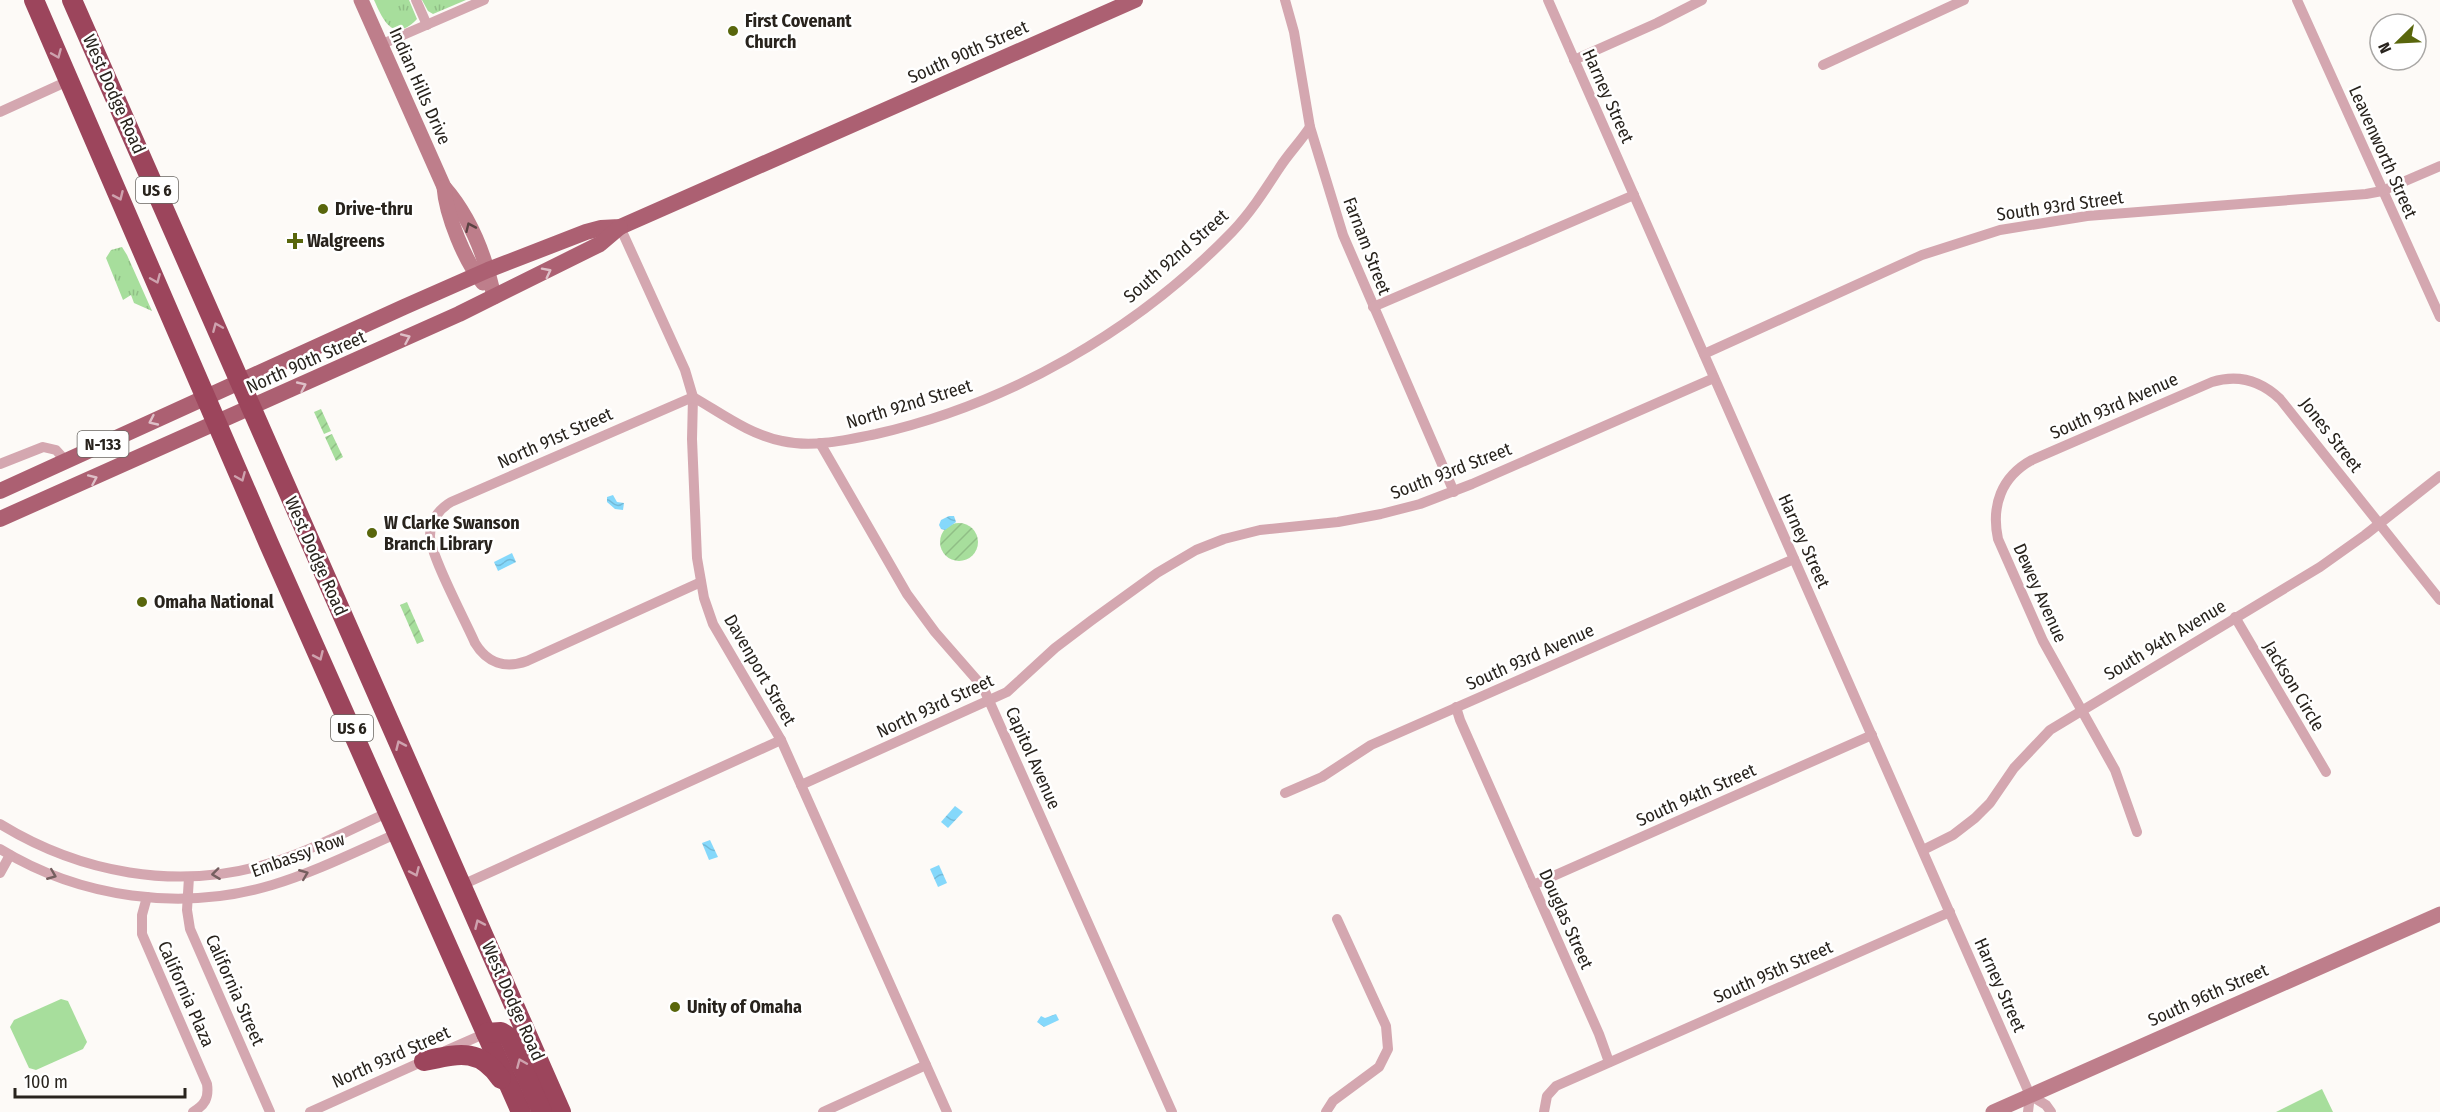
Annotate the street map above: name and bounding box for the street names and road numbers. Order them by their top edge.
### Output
street label: South 90th Street [904,16,1032,88]
street label: Indian Hills Drive [384,24,456,148]
street label: West Dodge Road [78,31,150,157]
street label: Harney Street [1577,45,1639,147]
street label: Leavenworth Street [2344,82,2422,222]
road number: US 6 [136,177,178,203]
street label: South 93rd Street [1995,186,2125,226]
street label: Farnam Street [1338,194,1396,298]
street label: South 92nd Street [1119,205,1233,307]
street label: North 90th Street [243,326,369,398]
street label: South 93rd Avenue [2047,368,2181,444]
street label: North 92nd Street [843,374,975,434]
street label: Jones Street [2295,393,2367,477]
street label: North 91st Street [494,403,616,473]
road number: N-133 [78,431,128,457]
street label: South 93rd Street [1387,438,1515,504]
street label: Harney Street [1773,490,1835,592]
street label: West Dodge Road [280,493,352,619]
street label: Dewey Avenue [2008,540,2072,646]
street label: South 94th Avenue [2100,595,2230,685]
street label: Davenport Street [719,610,801,730]
street label: South 93rd Avenue [1463,619,1597,695]
street label: Jackson Circle [2258,637,2330,735]
street label: North 93rd Street [873,669,997,743]
street label: Capitol Avenue [1001,703,1065,813]
road number: US 6 [331,715,373,741]
street label: South 94th Street [1633,759,1759,831]
street label: Embassy Row [248,828,348,882]
street label: Douglas Street [1534,865,1598,973]
street label: California Street [201,931,269,1049]
street label: Harney Street [1969,934,2031,1036]
street label: South 95th Street [1710,936,1836,1008]
street label: California Plaza [153,938,219,1050]
street label: West Dodge Road [477,938,549,1064]
street label: South 96th Street [2145,959,2271,1031]
street label: North 93rd Street [329,1021,453,1093]

